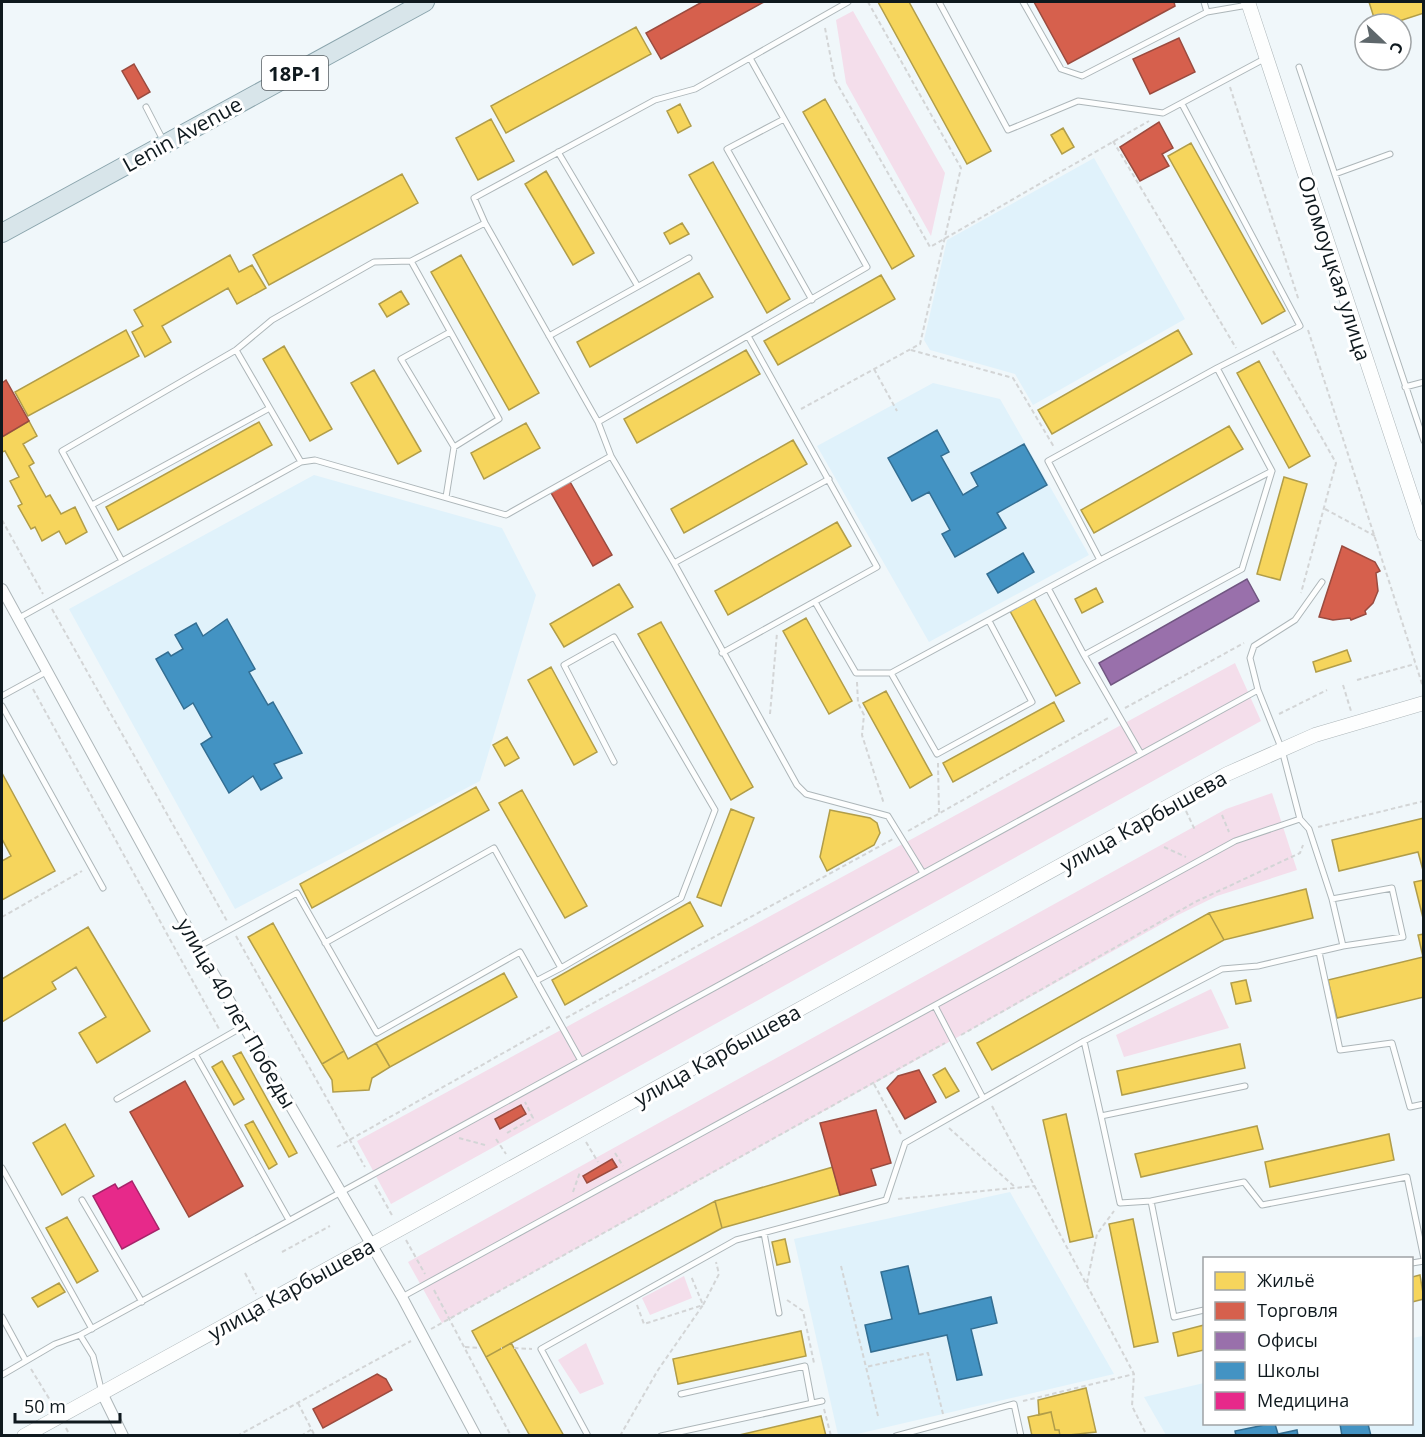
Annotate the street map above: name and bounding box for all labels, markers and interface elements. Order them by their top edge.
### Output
north arrow [1353,12,1413,72]
text: С [1385,39,1409,57]
road number: 18Р-1 [262,56,328,90]
street label: Lenin Avenue [117,90,247,178]
street label: Оломоуцкая улица [1292,172,1378,364]
street label: улица Карбышева [1055,764,1231,878]
street label: улица 40 лет Победы [171,913,303,1113]
street label: улица Карбышева [629,998,805,1112]
street label: улица Карбышева [203,1232,379,1346]
legend [1203,1257,1413,1425]
text: Жильё [1257,1268,1315,1292]
text: Торговля [1257,1298,1338,1322]
text: Офисы [1257,1328,1318,1352]
text: Школы [1257,1358,1320,1382]
scale bar [15,1386,120,1424]
text: Медицина [1257,1388,1349,1412]
text: 50 m [24,1394,66,1418]

